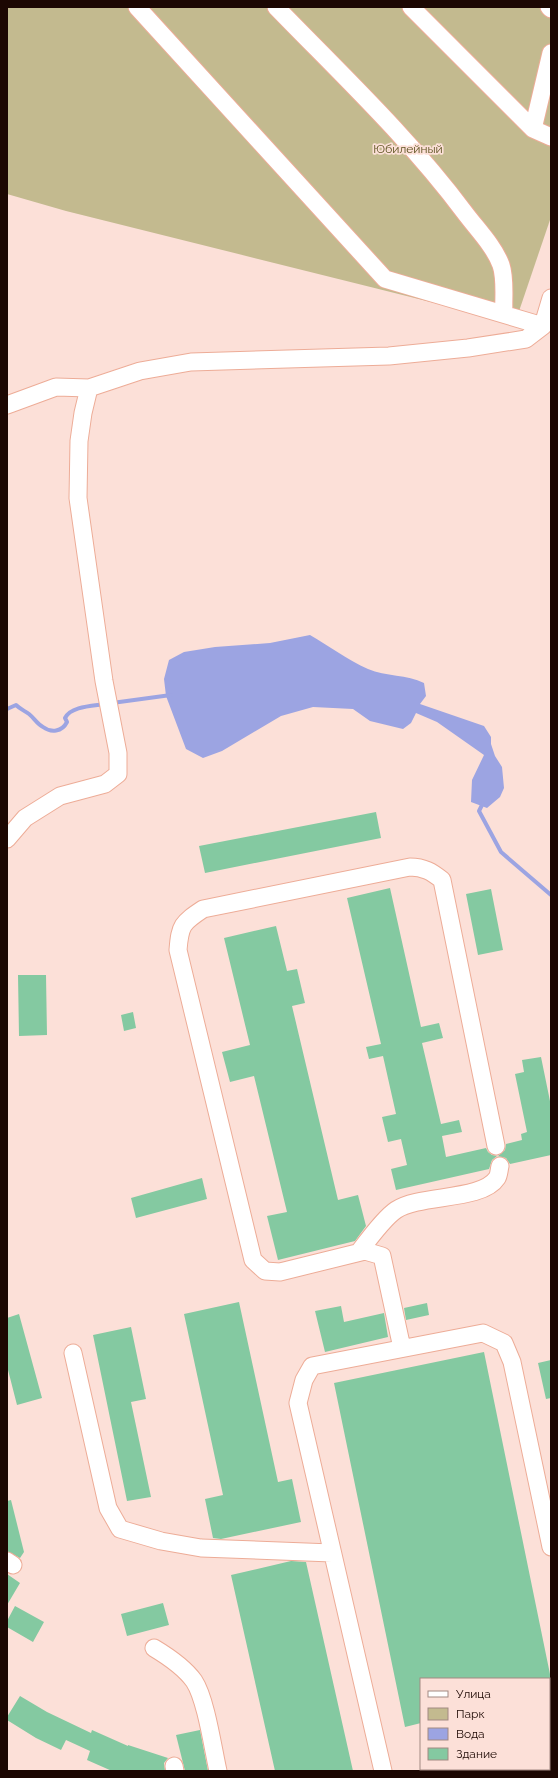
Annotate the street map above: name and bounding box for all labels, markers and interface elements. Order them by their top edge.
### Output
park label: Юбилейный [373,142,443,156]
legend [420,1678,550,1770]
text: Улица [456,1687,491,1701]
text: Парк [456,1707,485,1721]
text: Вода [456,1727,485,1741]
text: Здание [456,1747,497,1761]

